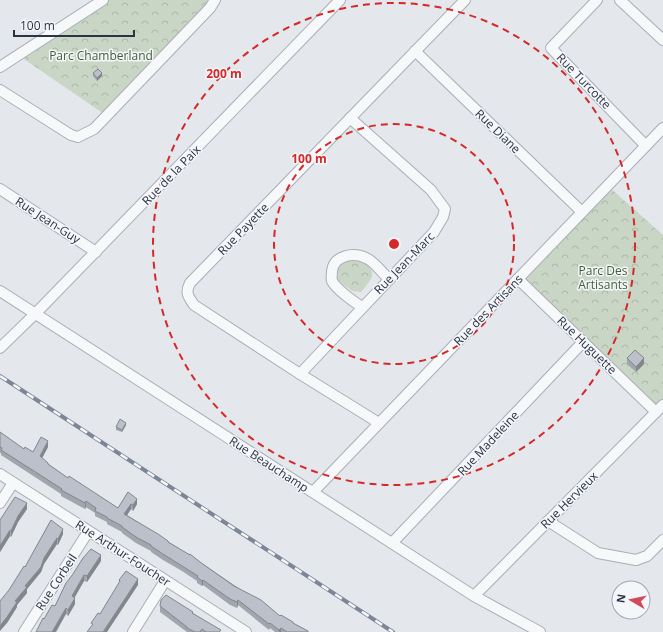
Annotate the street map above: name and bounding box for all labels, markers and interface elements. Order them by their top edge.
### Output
scale bar [14,12,134,38]
text: 100 m [20,17,55,34]
park label: Parc Chamberland [49,47,153,64]
street label: Rue Turcotte [553,49,615,113]
text: 200 m [206,65,242,82]
street label: Rue Diane [472,105,525,157]
street label: Rue de la Paix [138,141,205,209]
text: 100 m [291,150,327,167]
street label: Rue Jean-Guy [12,193,85,248]
street label: Rue Payette [214,199,272,259]
street label: Rue Jean-Marc [370,228,438,298]
centre of rings [387,237,401,251]
park label: Parc Des Artisants [578,262,628,293]
street label: Rue des Artisans [450,271,527,349]
street label: Rue Huguette [553,312,621,378]
street label: Rue Madeleine [453,407,523,479]
street label: Rue Beauchamp [226,432,312,496]
street label: Rue Hervieux [537,467,602,532]
street label: Rue Arthur-Foucher [72,516,174,590]
street label: Rue Corbeil [31,550,81,614]
north arrow [611,580,651,620]
text: N [613,593,629,604]

